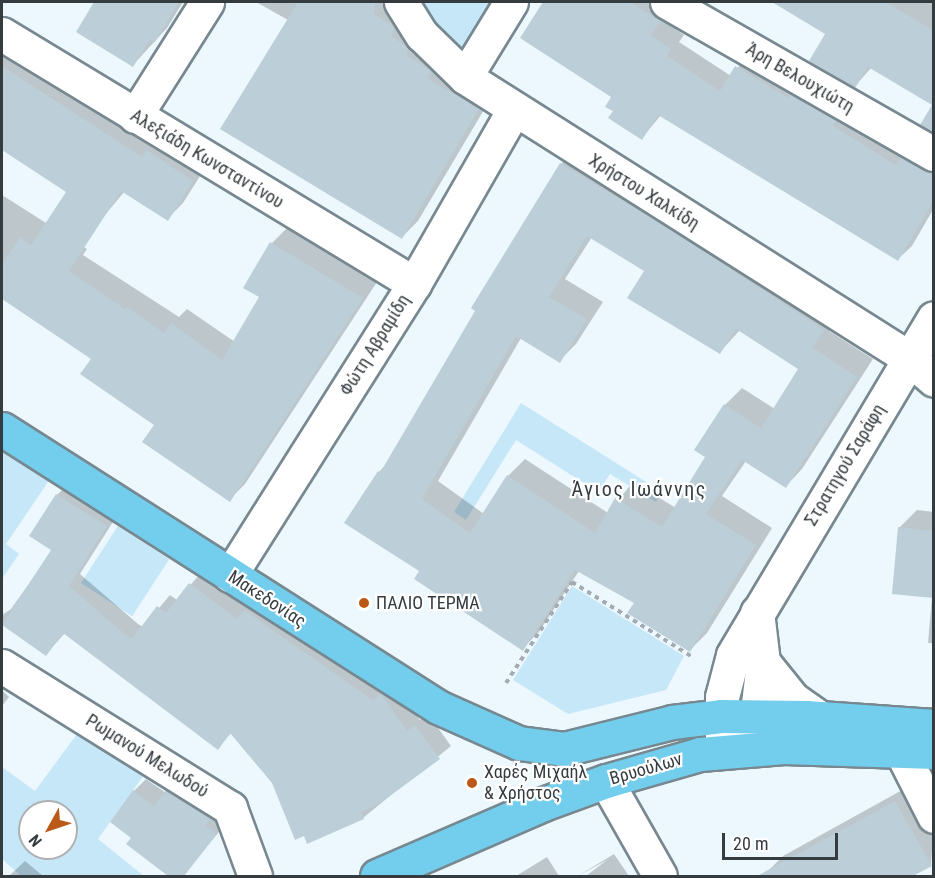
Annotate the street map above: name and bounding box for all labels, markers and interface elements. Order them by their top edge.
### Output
street label: Άρη Βελουχιώτη [742,38,858,118]
street label: Αλεξιάδη Κωνσταντίνου [127,105,287,213]
street label: Χρήστου Χαλκίδη [585,149,703,235]
street label: Φώτη Αβραμίδη [335,290,415,400]
street label: Στρατηγού Σαράφη [800,400,890,530]
district label: Άγιος Ιωάννης [571,477,707,501]
street label: Μακεδονίας [224,566,310,632]
place label: ΠΑΛΙΟ ΤΕΡΜΑ [376,592,480,614]
marker: ΠΑΛΙΟ ΤΕΡΜΑ [357,596,371,610]
street label: Ρωμανού Μελωδού [82,710,212,802]
street label: Βρυούλων [607,748,685,790]
place label: Χαρές Μιχαήλ & Χρήστος [484,762,587,804]
marker: Χαρές Μιχαήλ & Χρήστος [465,776,479,790]
north arrow [18,800,78,860]
scale bar [725,821,840,859]
text: N [25,831,46,850]
text: 20 m [733,833,768,854]

